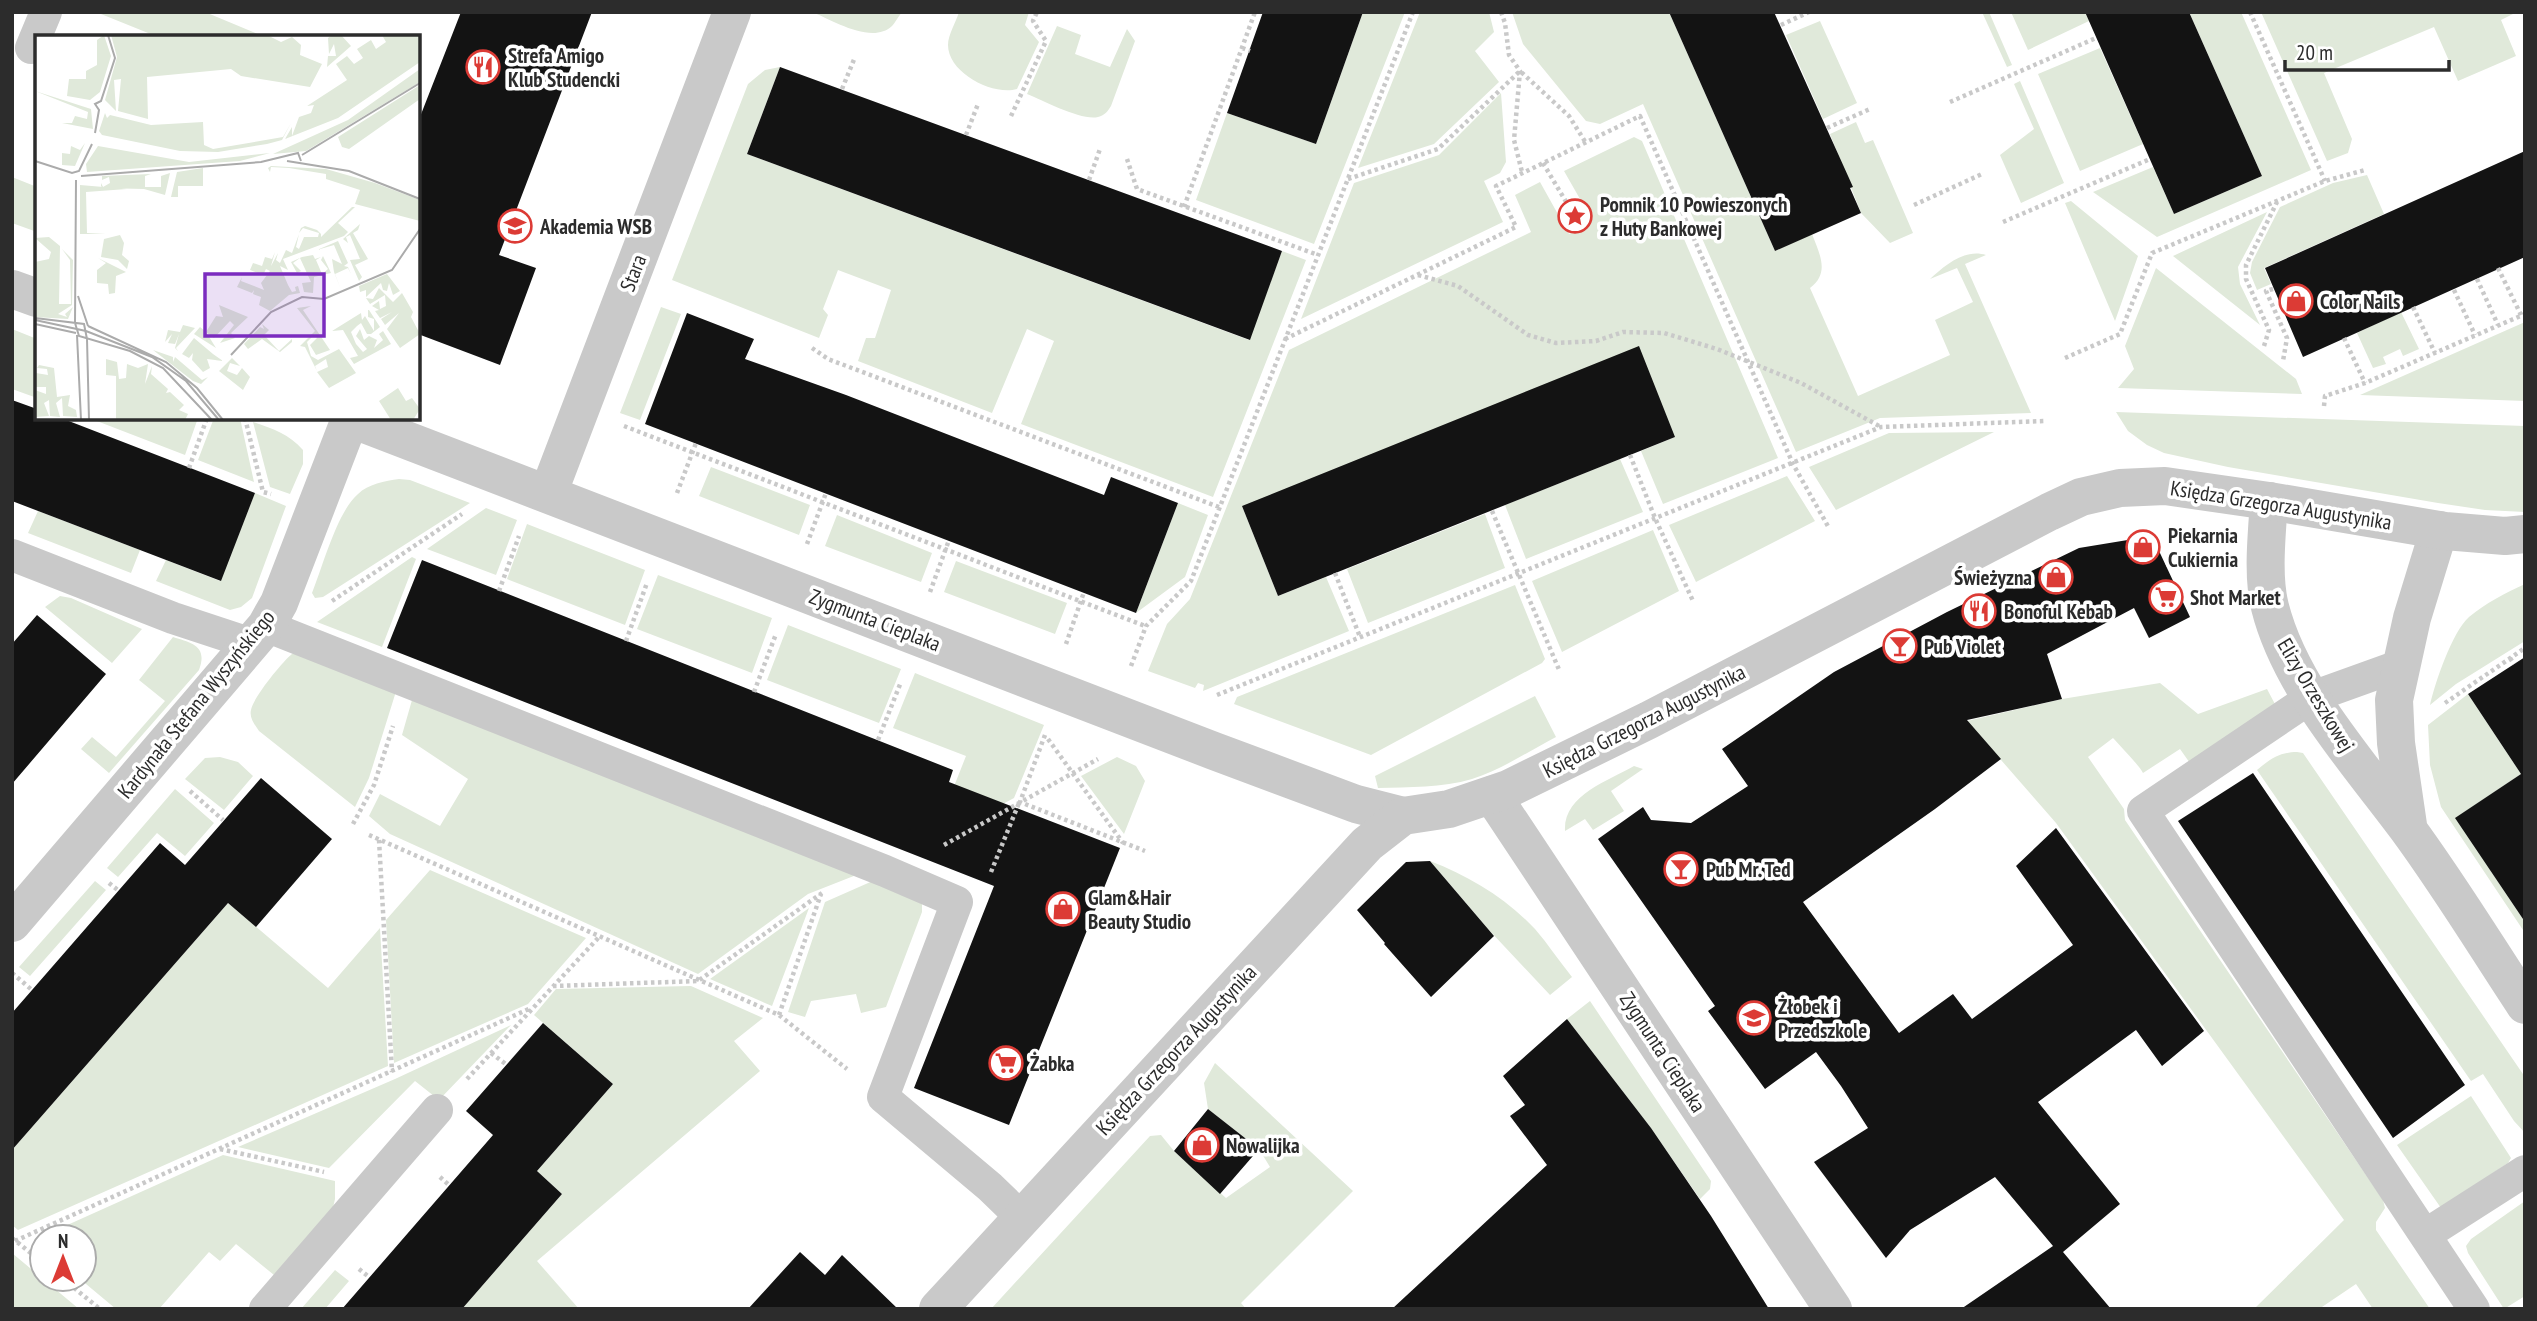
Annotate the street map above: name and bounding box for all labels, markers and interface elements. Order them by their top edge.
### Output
scale bar [2285,28,2450,72]
inset map [35,35,420,420]
text: 20 m [2296,39,2333,66]
place label: Strefa Amigo Klub Studencki [508,42,620,93]
restaurant icon: Strefa Amigo Klub Studencki [464,48,502,86]
place label: Pomnik 10 Powieszonych z Huty Bankowej [1600,191,1788,242]
place icon: Pomnik 10 Powieszonych z Huty Bankowej [1556,197,1594,235]
school or university icon: Akademia WSB [496,207,534,245]
place label: Akademia WSB [539,213,652,240]
street label: Stara [614,251,652,295]
shop icon: Color Nails [2277,282,2315,320]
place label: Color Nails [2320,288,2400,315]
street label: Księdza Grzegorza Augustynika [2169,474,2393,536]
place label: Piekarnia Cukiernia [2168,522,2238,573]
shop icon: Piekarnia Cukiernia [2124,528,2162,566]
shop icon: Świeżyzna [2037,558,2075,596]
place label: Świeżyzna [1954,564,2032,591]
supermarket icon: Shot Market [2147,578,2185,616]
street label: Zygmunta Cieplaka [806,583,944,657]
place label: Shot Market [2190,584,2281,611]
restaurant icon: Bonoful Kebab [1960,592,1998,630]
place label: Bonoful Kebab [2004,598,2113,625]
street label: Kardynała Stefana Wyszyńskiego [112,604,280,804]
bar icon: Pub Violet [1881,627,1919,665]
place label: Pub Violet [1924,633,2001,660]
street label: Elizy Orzeszkowej [2272,633,2360,757]
street label: Księdza Grzegorza Augustynika [1538,658,1750,784]
bar icon: Pub Mr. Ted [1662,850,1700,888]
place label: Pub Mr. Ted [1706,856,1790,883]
place label: Glam&Hair Beauty Studio [1088,884,1191,935]
shop icon: Glam&Hair Beauty Studio [1044,890,1082,928]
street label: Księdza Grzegorza Augustynika [1090,959,1262,1141]
street label: Zygmunta Cieplaka [1614,987,1712,1117]
place label: Żłobek i Przedszkole [1778,993,1867,1044]
school or university icon: Żłobek i Przedszkole [1735,999,1773,1037]
supermarket icon: Żabka [987,1044,1025,1082]
place label: Żabka [1030,1050,1075,1077]
shop icon: Nowalijka [1183,1126,1221,1164]
place label: Nowalijka [1226,1132,1300,1159]
north arrow [28,1223,98,1293]
text: N [58,1229,68,1253]

